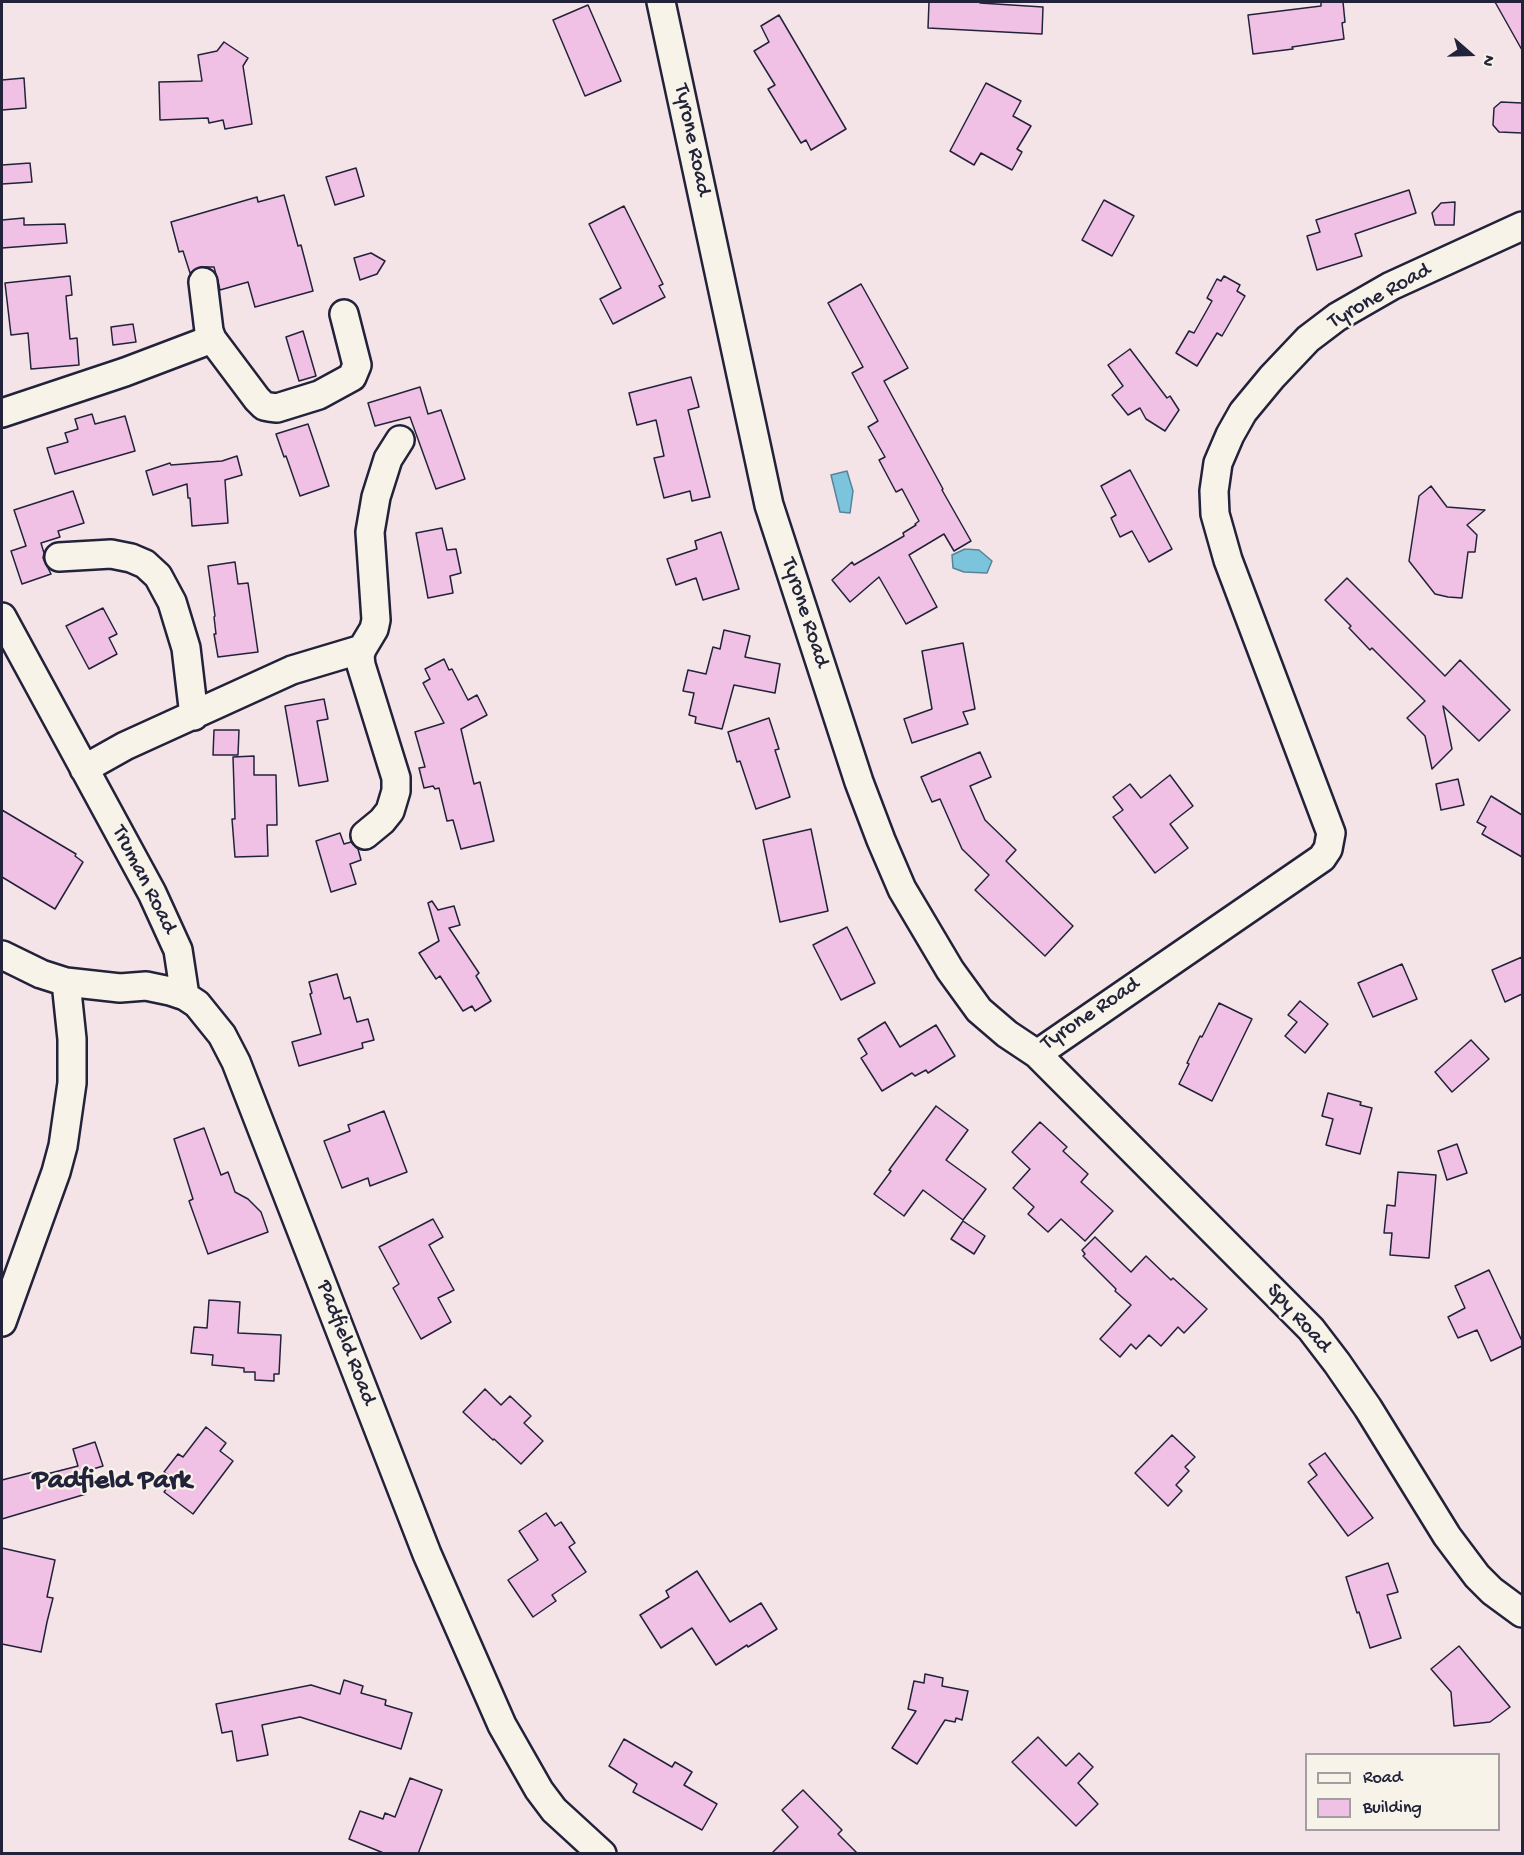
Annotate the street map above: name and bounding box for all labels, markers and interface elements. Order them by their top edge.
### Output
north arrow [1440,24,1500,84]
text: N [1477,52,1498,68]
street label: Tyrone Road [666,82,716,198]
street label: Tyrone Road [1324,258,1436,336]
street label: Tyrone Road [774,555,834,671]
street label: Truman Road [104,821,182,939]
street label: Tyrone Road [1037,972,1145,1058]
street label: Padfield Road [309,1277,381,1409]
street label: Spy Road [1260,1279,1336,1359]
district label: Padfield Park [32,1466,192,1500]
legend [1305,1753,1500,1831]
text: Road [1363,1768,1402,1789]
text: Building [1363,1798,1422,1819]

